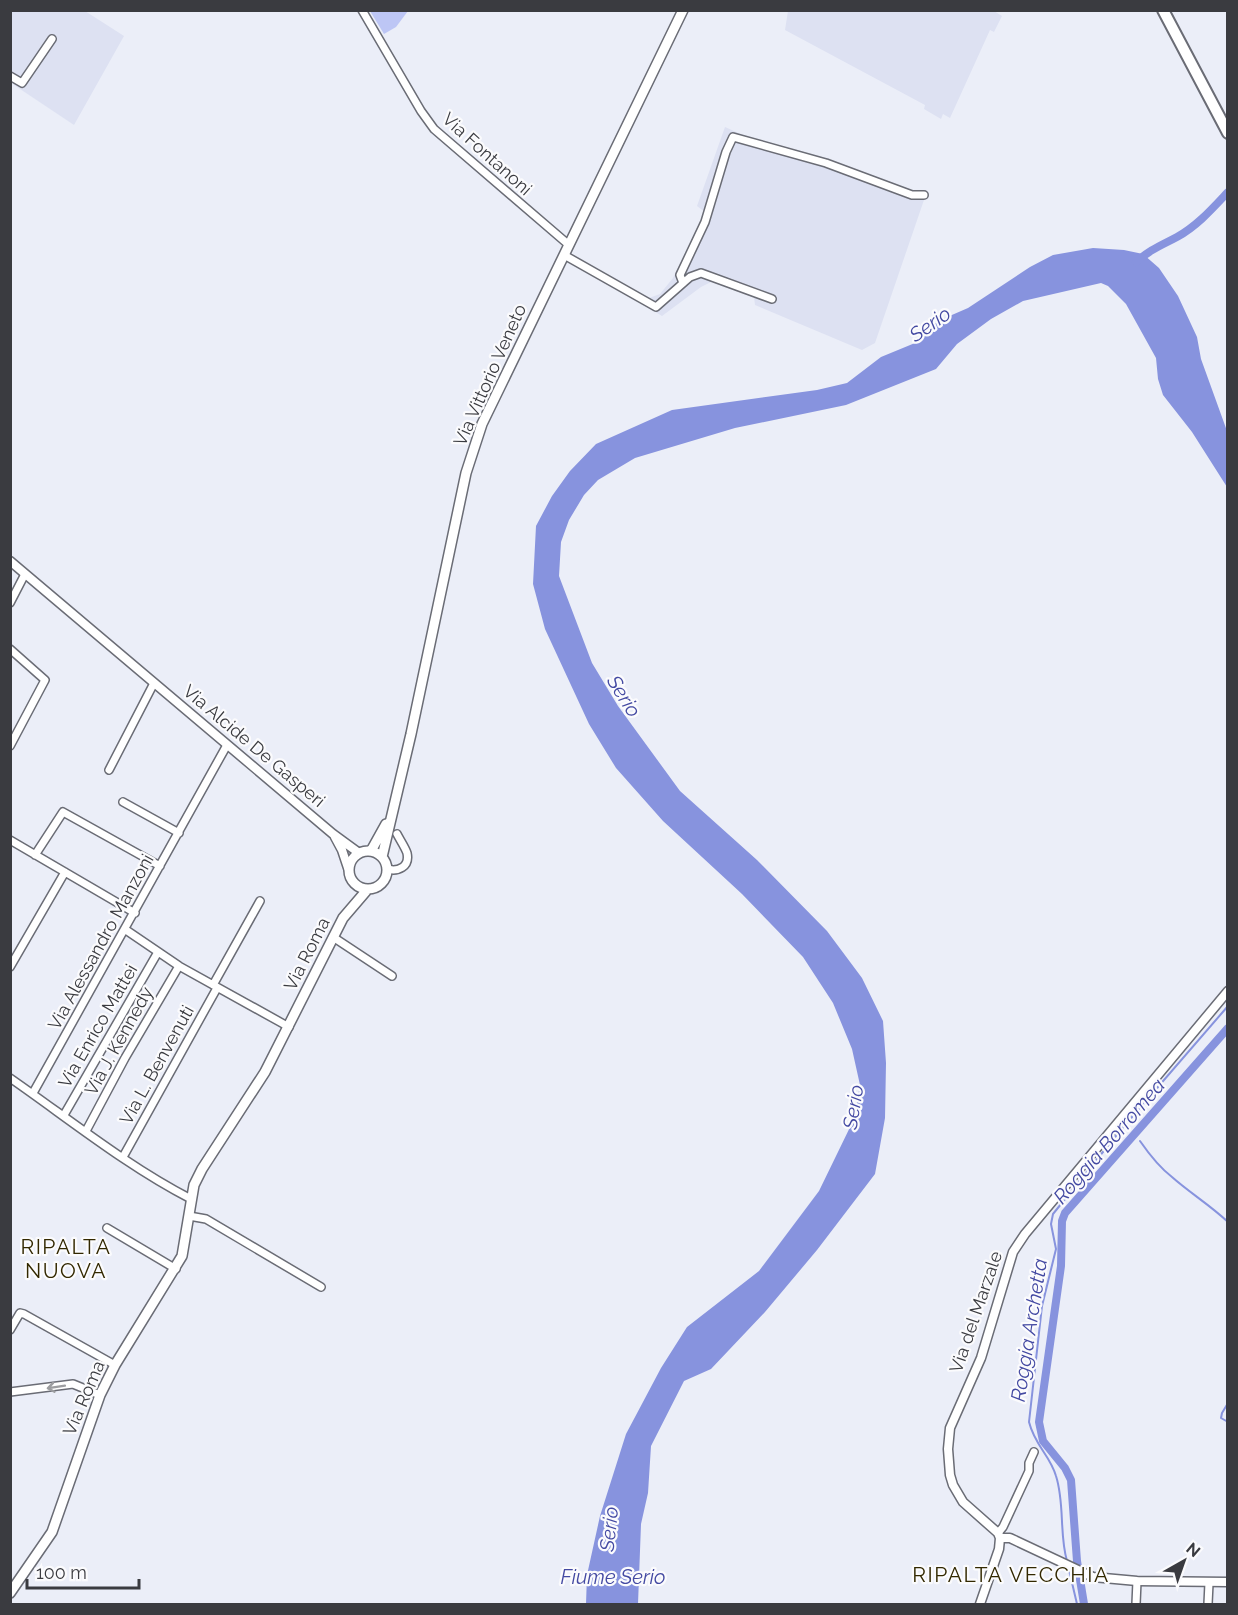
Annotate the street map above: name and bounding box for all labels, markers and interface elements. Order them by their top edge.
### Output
street label: Via Fontanoni [438,108,536,199]
street label: Via Vittorio Veneto [449,300,530,449]
water label: Serio [904,301,955,347]
water label: Serio [601,670,646,721]
street label: Via Alcide De Gasperi [179,680,329,811]
street label: Via Alessandro Manzoni [43,850,158,1033]
street label: Via Roma [279,914,334,994]
street label: Via Enrico Mattei [54,960,141,1091]
street label: Via J. Kennedy [80,983,157,1099]
street label: Via L. Benvenuti [115,1002,198,1128]
water label: Roggia Borromea [1048,1073,1170,1209]
water label: Serio [837,1083,868,1132]
district label: RIPALTA NUOVA [20,1234,112,1283]
street label: Via del Marzale [945,1248,1006,1375]
water label: Roggia Archetta [1006,1257,1052,1403]
street label: Via Roma [58,1357,109,1438]
one-way arrow [47,1382,67,1393]
water label: Serio [595,1505,623,1554]
north arrow [1154,1531,1214,1591]
text: N [1183,1539,1204,1561]
scale bar [27,1552,140,1590]
text: 100 m [36,1562,87,1583]
district label: RIPALTA VECCHIA [912,1562,1110,1587]
water label: Fiume Serio [560,1565,666,1589]

